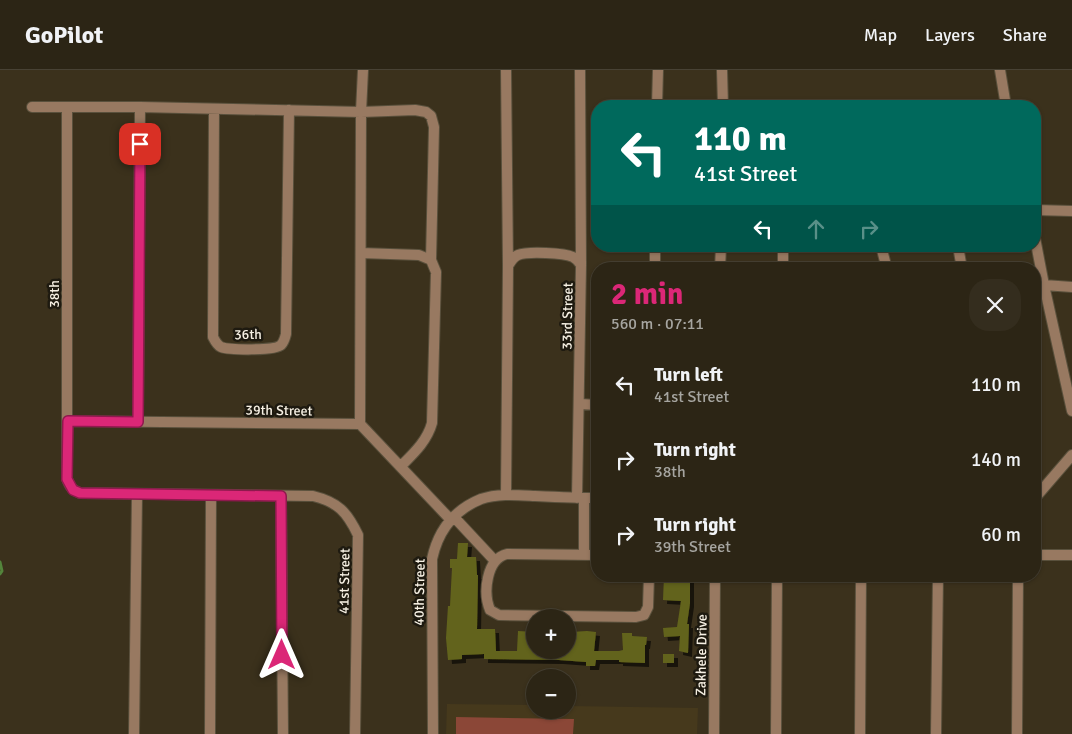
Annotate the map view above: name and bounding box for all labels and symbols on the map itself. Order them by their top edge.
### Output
pin [119,123,161,165]
street label: 38th [46,280,63,308]
street label: 33rd Street [558,282,577,350]
street label: 36th [234,326,262,343]
street label: 39th Street [245,401,313,420]
street label: 41st Street [335,548,354,614]
street label: 40th Street [410,558,429,626]
street label: Zakhele Drive [692,614,711,696]
position arrow [255,628,307,680]

